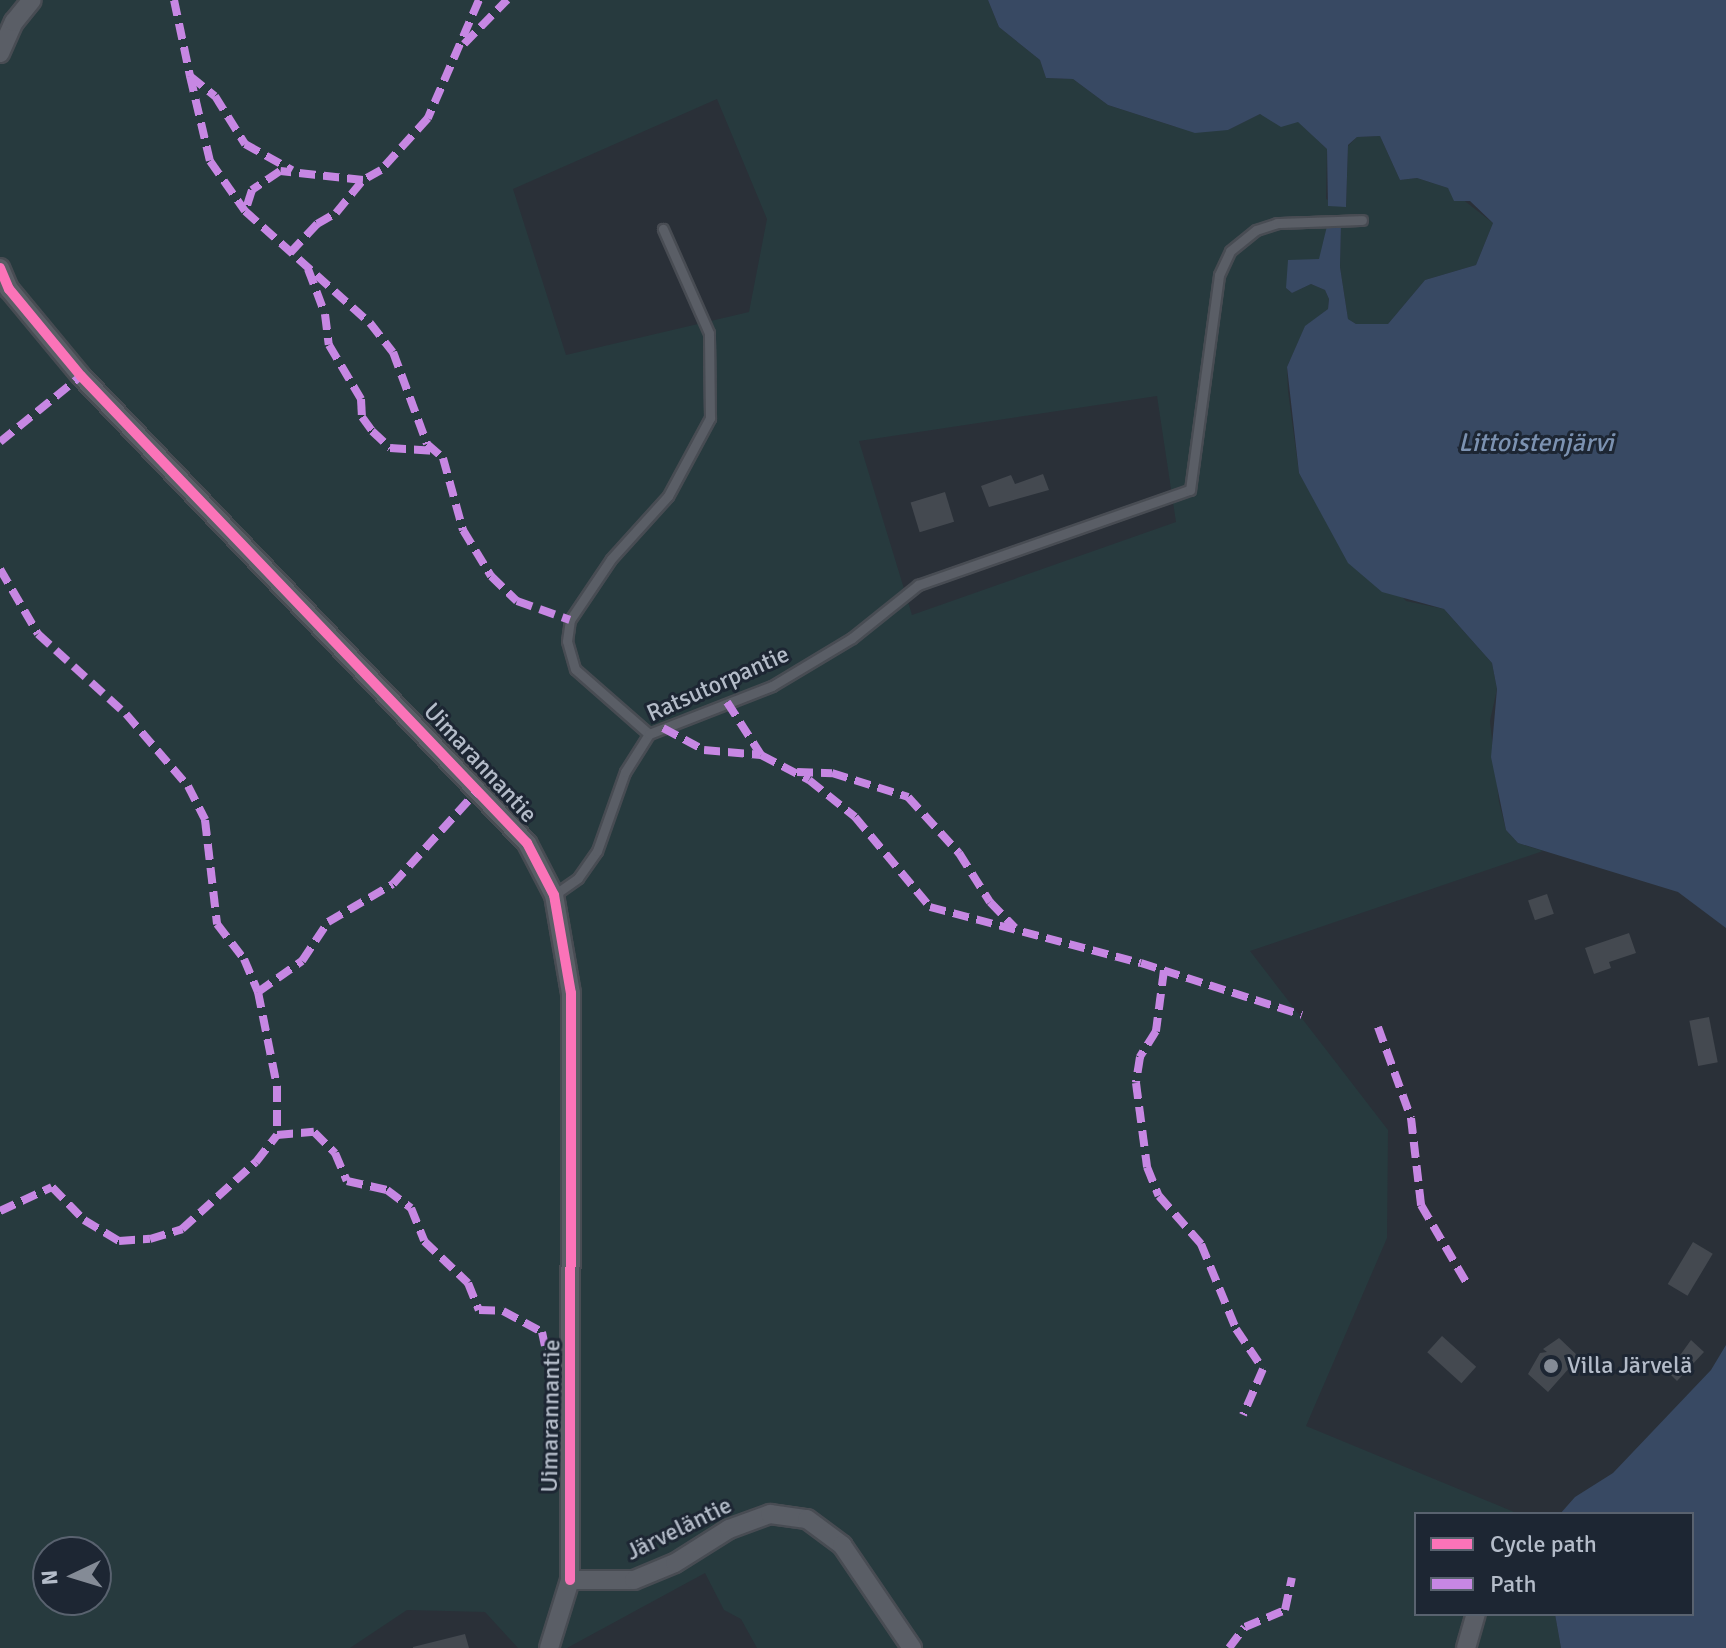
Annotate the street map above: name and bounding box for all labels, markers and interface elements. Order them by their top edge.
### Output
water label: Littoistenjärvi [1458,428,1614,460]
street label: Ratsutorpantie [642,640,794,728]
street label: Uimarannantie [417,697,543,829]
street label: Uimarannantie [535,1339,567,1493]
place label: Villa Järvelä [1567,1352,1692,1380]
marker: Villa Järvelä [1542,1357,1560,1375]
street label: Järveläntie [622,1491,736,1567]
legend [1414,1512,1694,1616]
text: Cycle path [1490,1529,1597,1559]
north arrow [32,1536,112,1616]
text: N [36,1569,64,1586]
text: Path [1490,1569,1536,1599]

